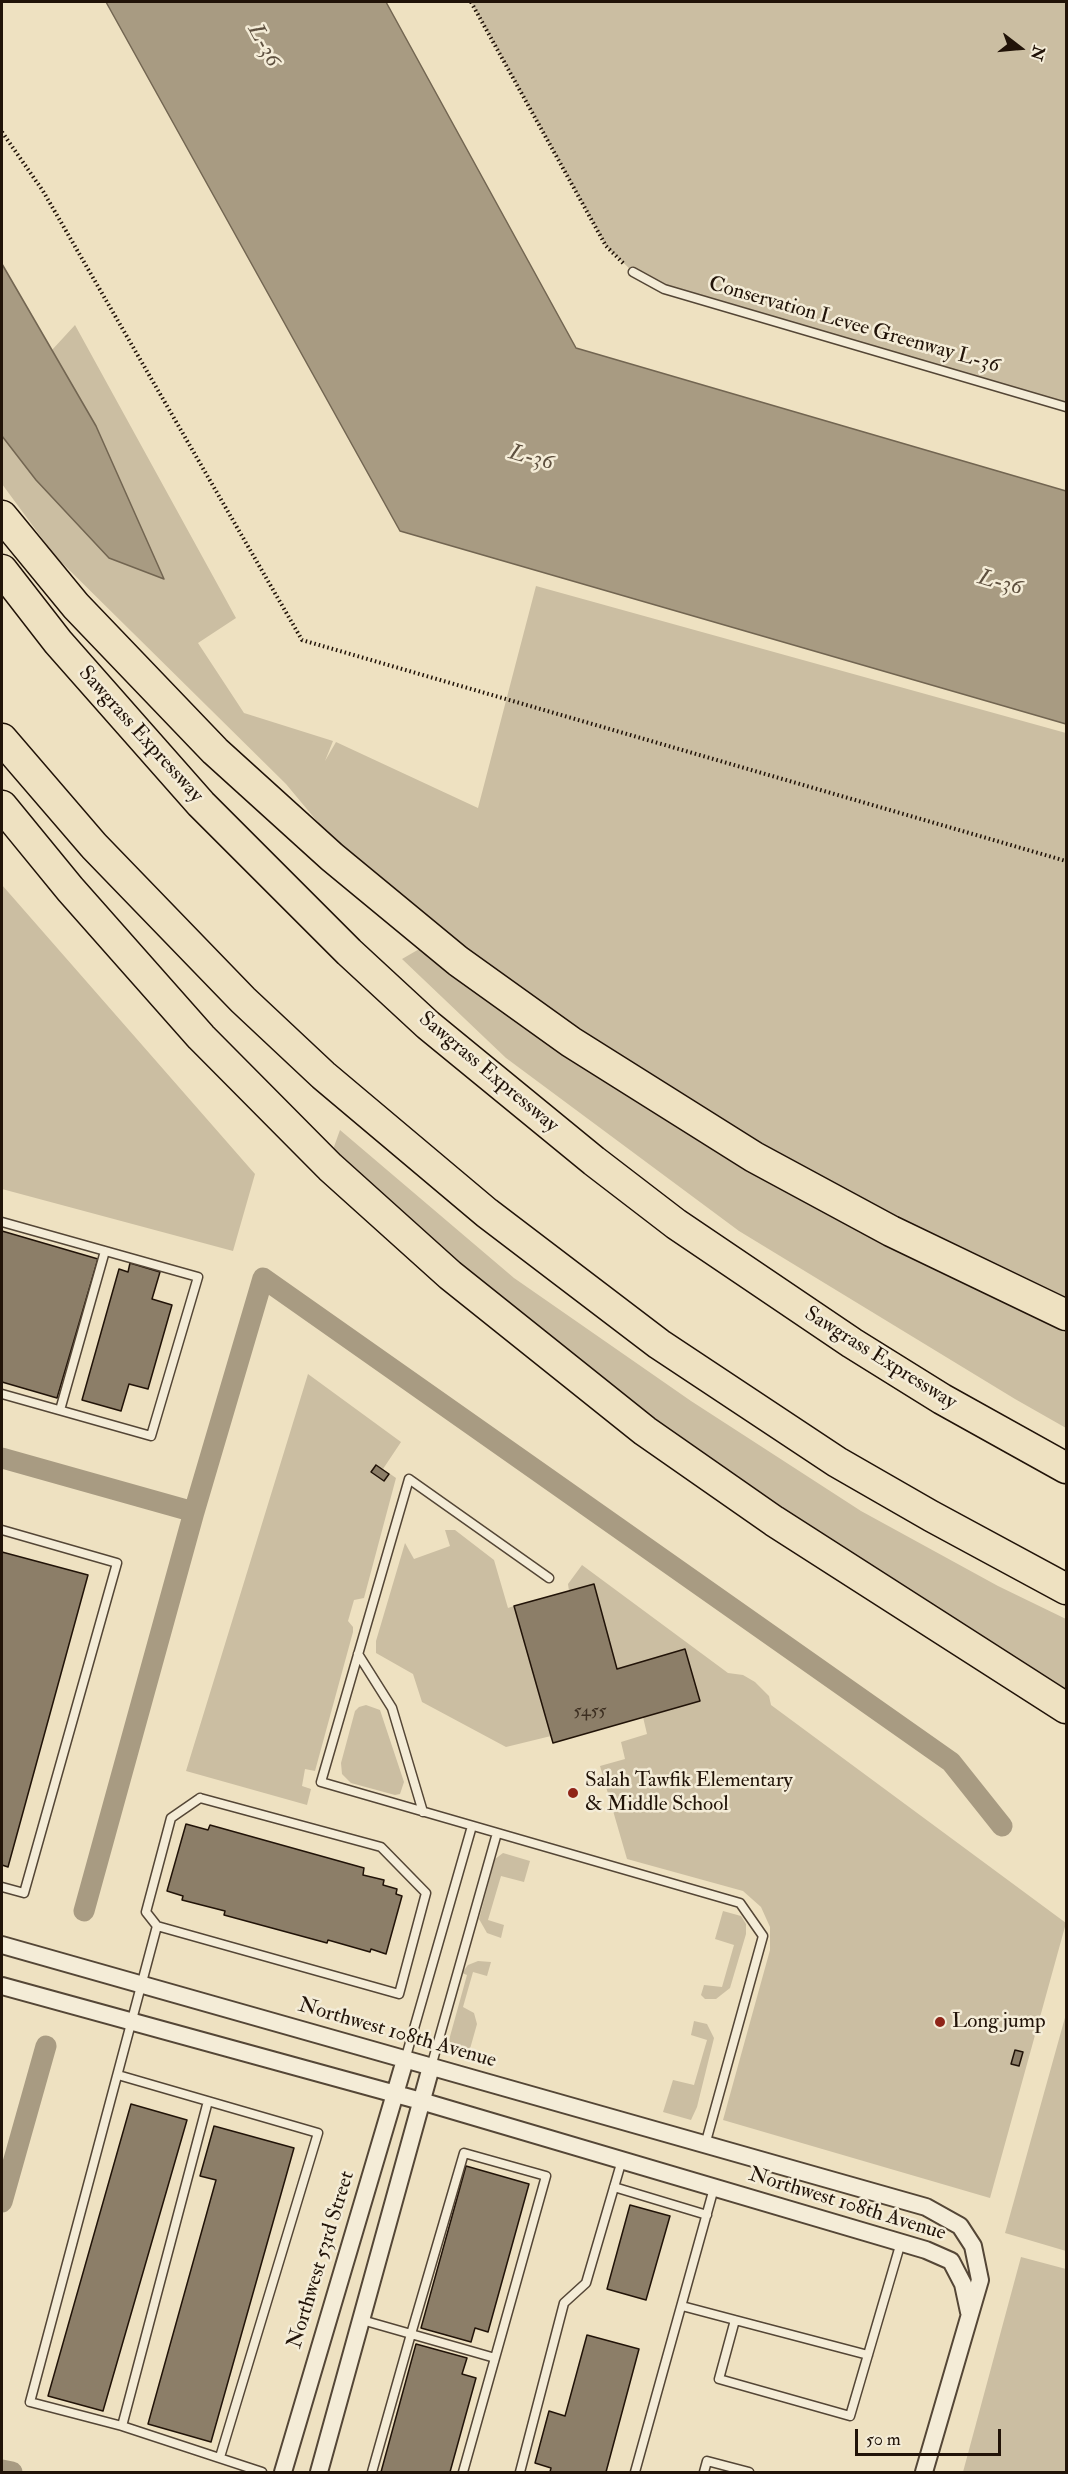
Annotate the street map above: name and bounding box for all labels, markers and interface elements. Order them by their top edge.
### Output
north arrow [990,18,1050,78]
water label: L-36 [241,20,285,72]
text: N [1026,43,1049,63]
street label: Conservation Levee Greenway L-36 [706,272,1002,380]
water label: L-36 [506,440,556,478]
water label: L-36 [975,565,1025,603]
street label: Sawgrass Expressway [72,662,208,808]
street label: Sawgrass Expressway [413,1007,563,1139]
street label: Sawgrass Expressway [799,1302,961,1416]
house number: 5455 [574,1701,606,1723]
place label: Salah Tawfik Elementary & Middle School [585,1768,793,1818]
marker: Salah Tawfik Elementary & Middle School [566,1786,580,1800]
street label: Northwest 108th Avenue [295,1994,499,2074]
place label: Long jump [952,2009,1046,2035]
marker: Long jump [933,2015,947,2029]
street label: Northwest 108th Avenue [745,2163,949,2247]
street label: Northwest 53rd Street [283,2168,361,2352]
scale bar [858,2417,1004,2455]
text: 50 m [866,2428,901,2451]

